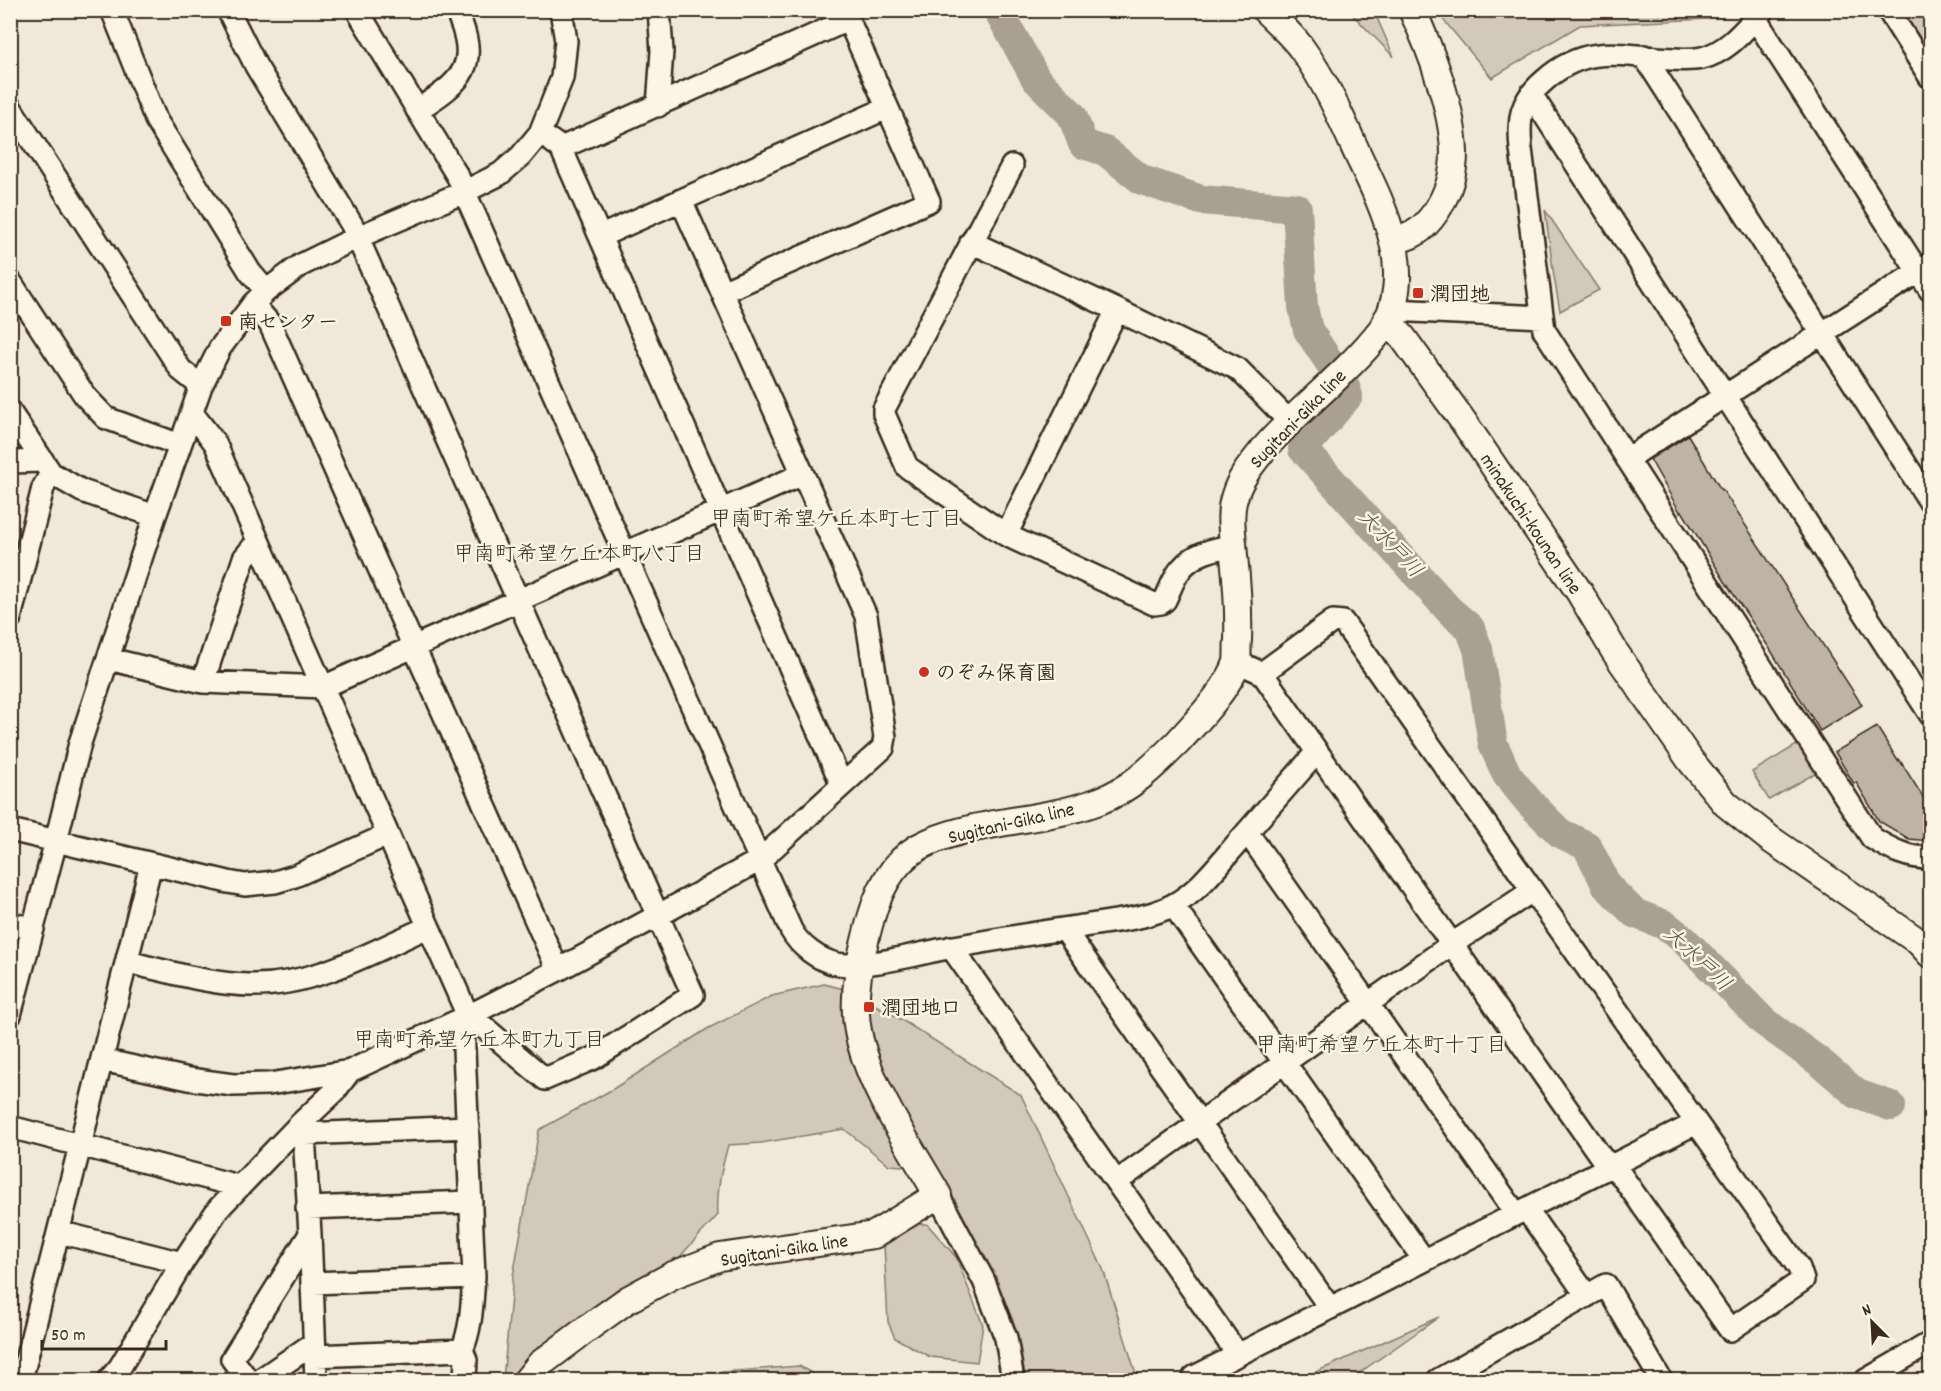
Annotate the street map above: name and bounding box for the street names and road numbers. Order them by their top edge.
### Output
street label: Sugitani-Gika line [1244,364,1354,476]
street label: minakuchi-kounan line [1472,448,1587,601]
street label: Sugitani-Gika line [946,797,1078,853]
street label: Sugitani-Gika line [719,1228,850,1276]

